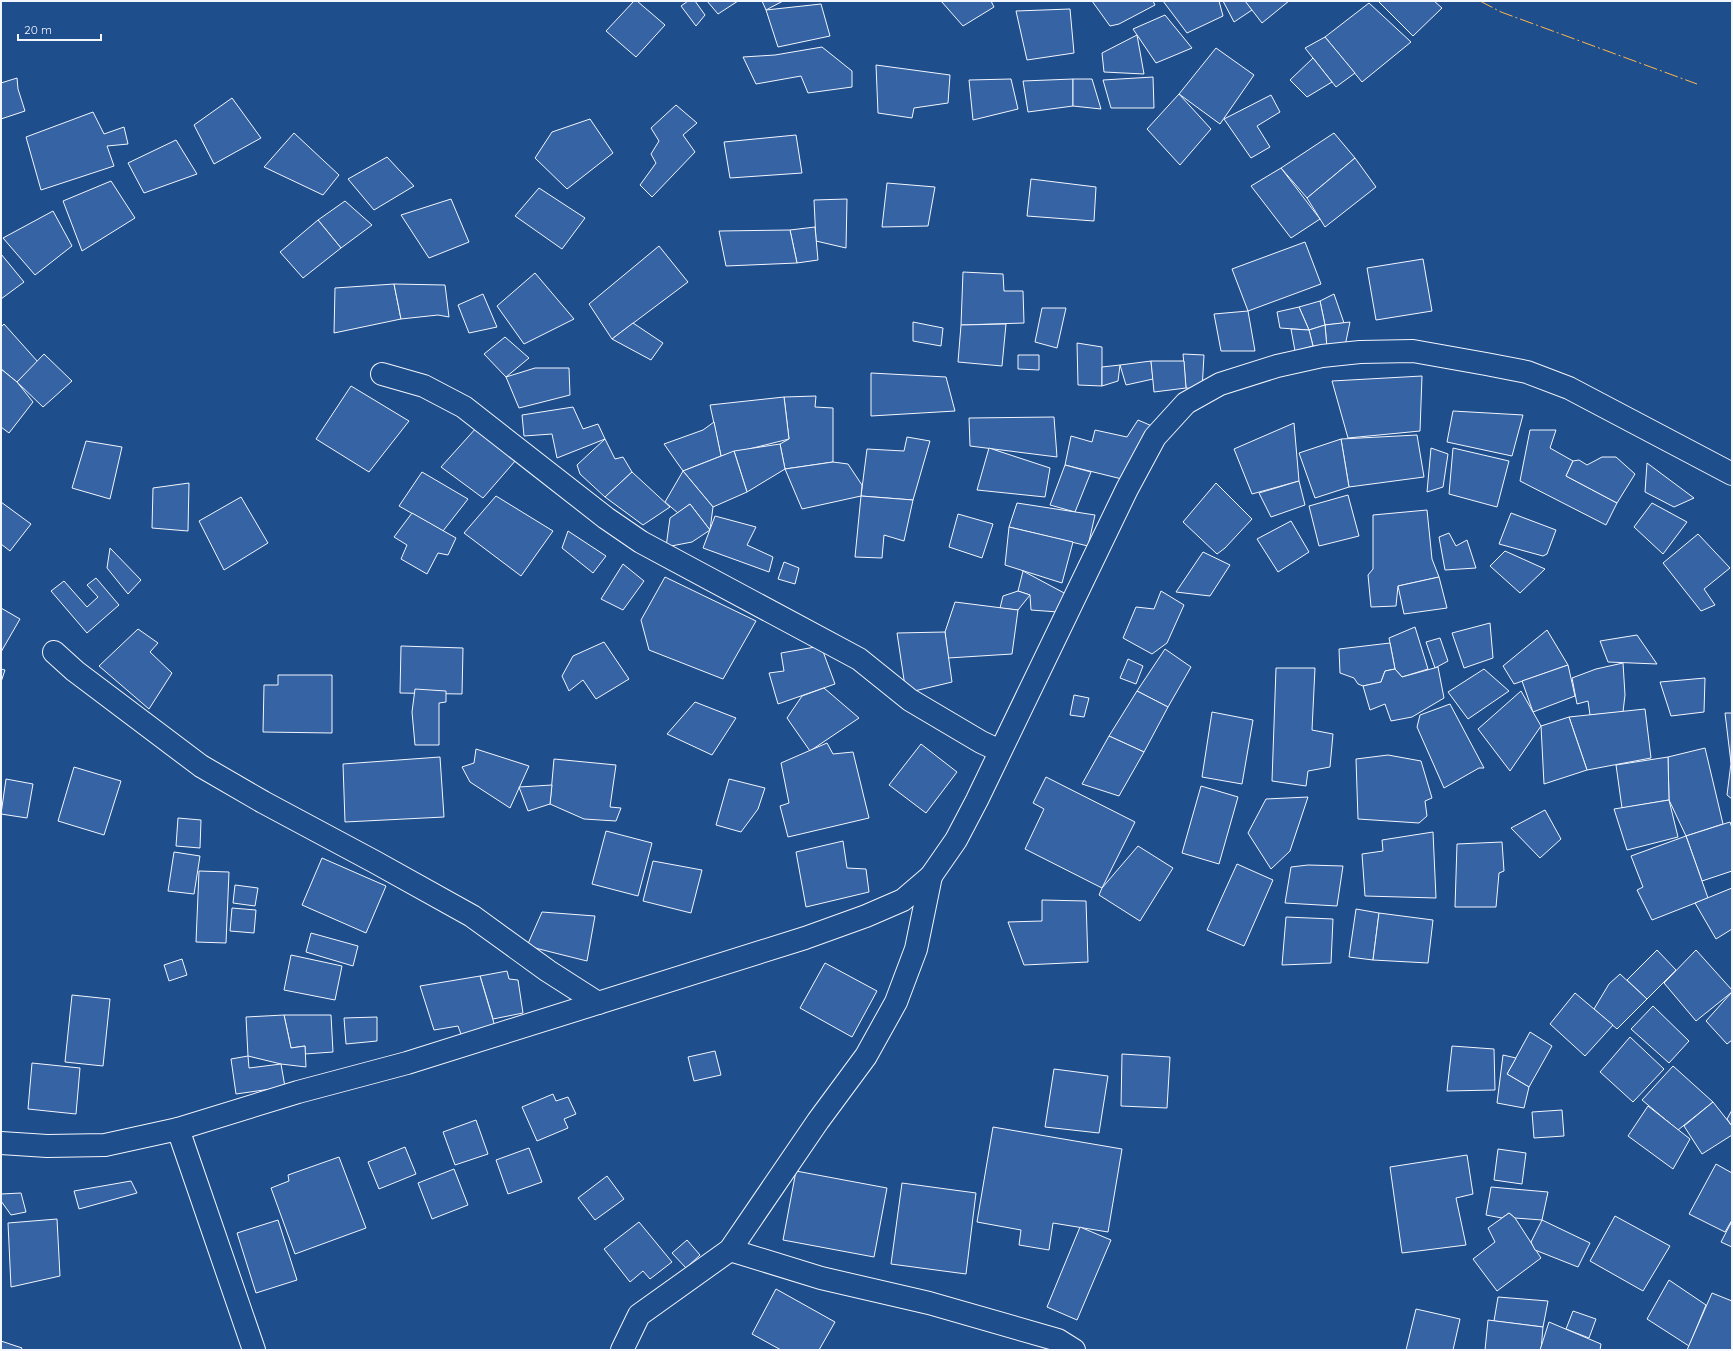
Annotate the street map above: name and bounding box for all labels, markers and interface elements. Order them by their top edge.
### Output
scale bar [18,16,101,42]
text: 20 m [24,22,52,37]

